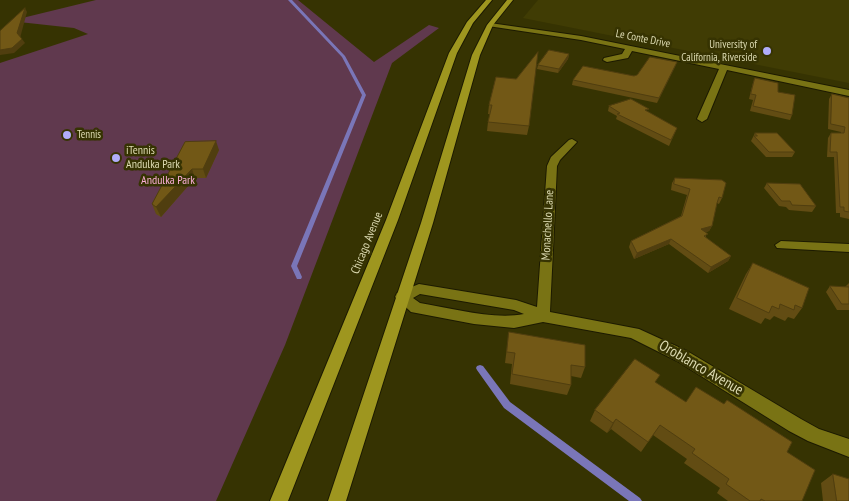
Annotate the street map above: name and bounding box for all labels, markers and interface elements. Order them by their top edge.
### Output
street label: Le Conte Drive [615,27,671,51]
place label: University of California, Riverside [681,38,757,64]
marker: University of California, Riverside [761,45,773,57]
place label: Tennis [77,128,101,142]
marker: Tennis [61,129,73,141]
place label: iTennis Andulka Park [126,144,180,172]
marker: iTennis Andulka Park [110,152,122,164]
park label: Andulka Park [141,174,195,188]
street label: Monachello Lane [539,189,557,261]
street label: Chicago Avenue [348,210,386,276]
street label: Oroblanco Avenue [656,337,746,399]

